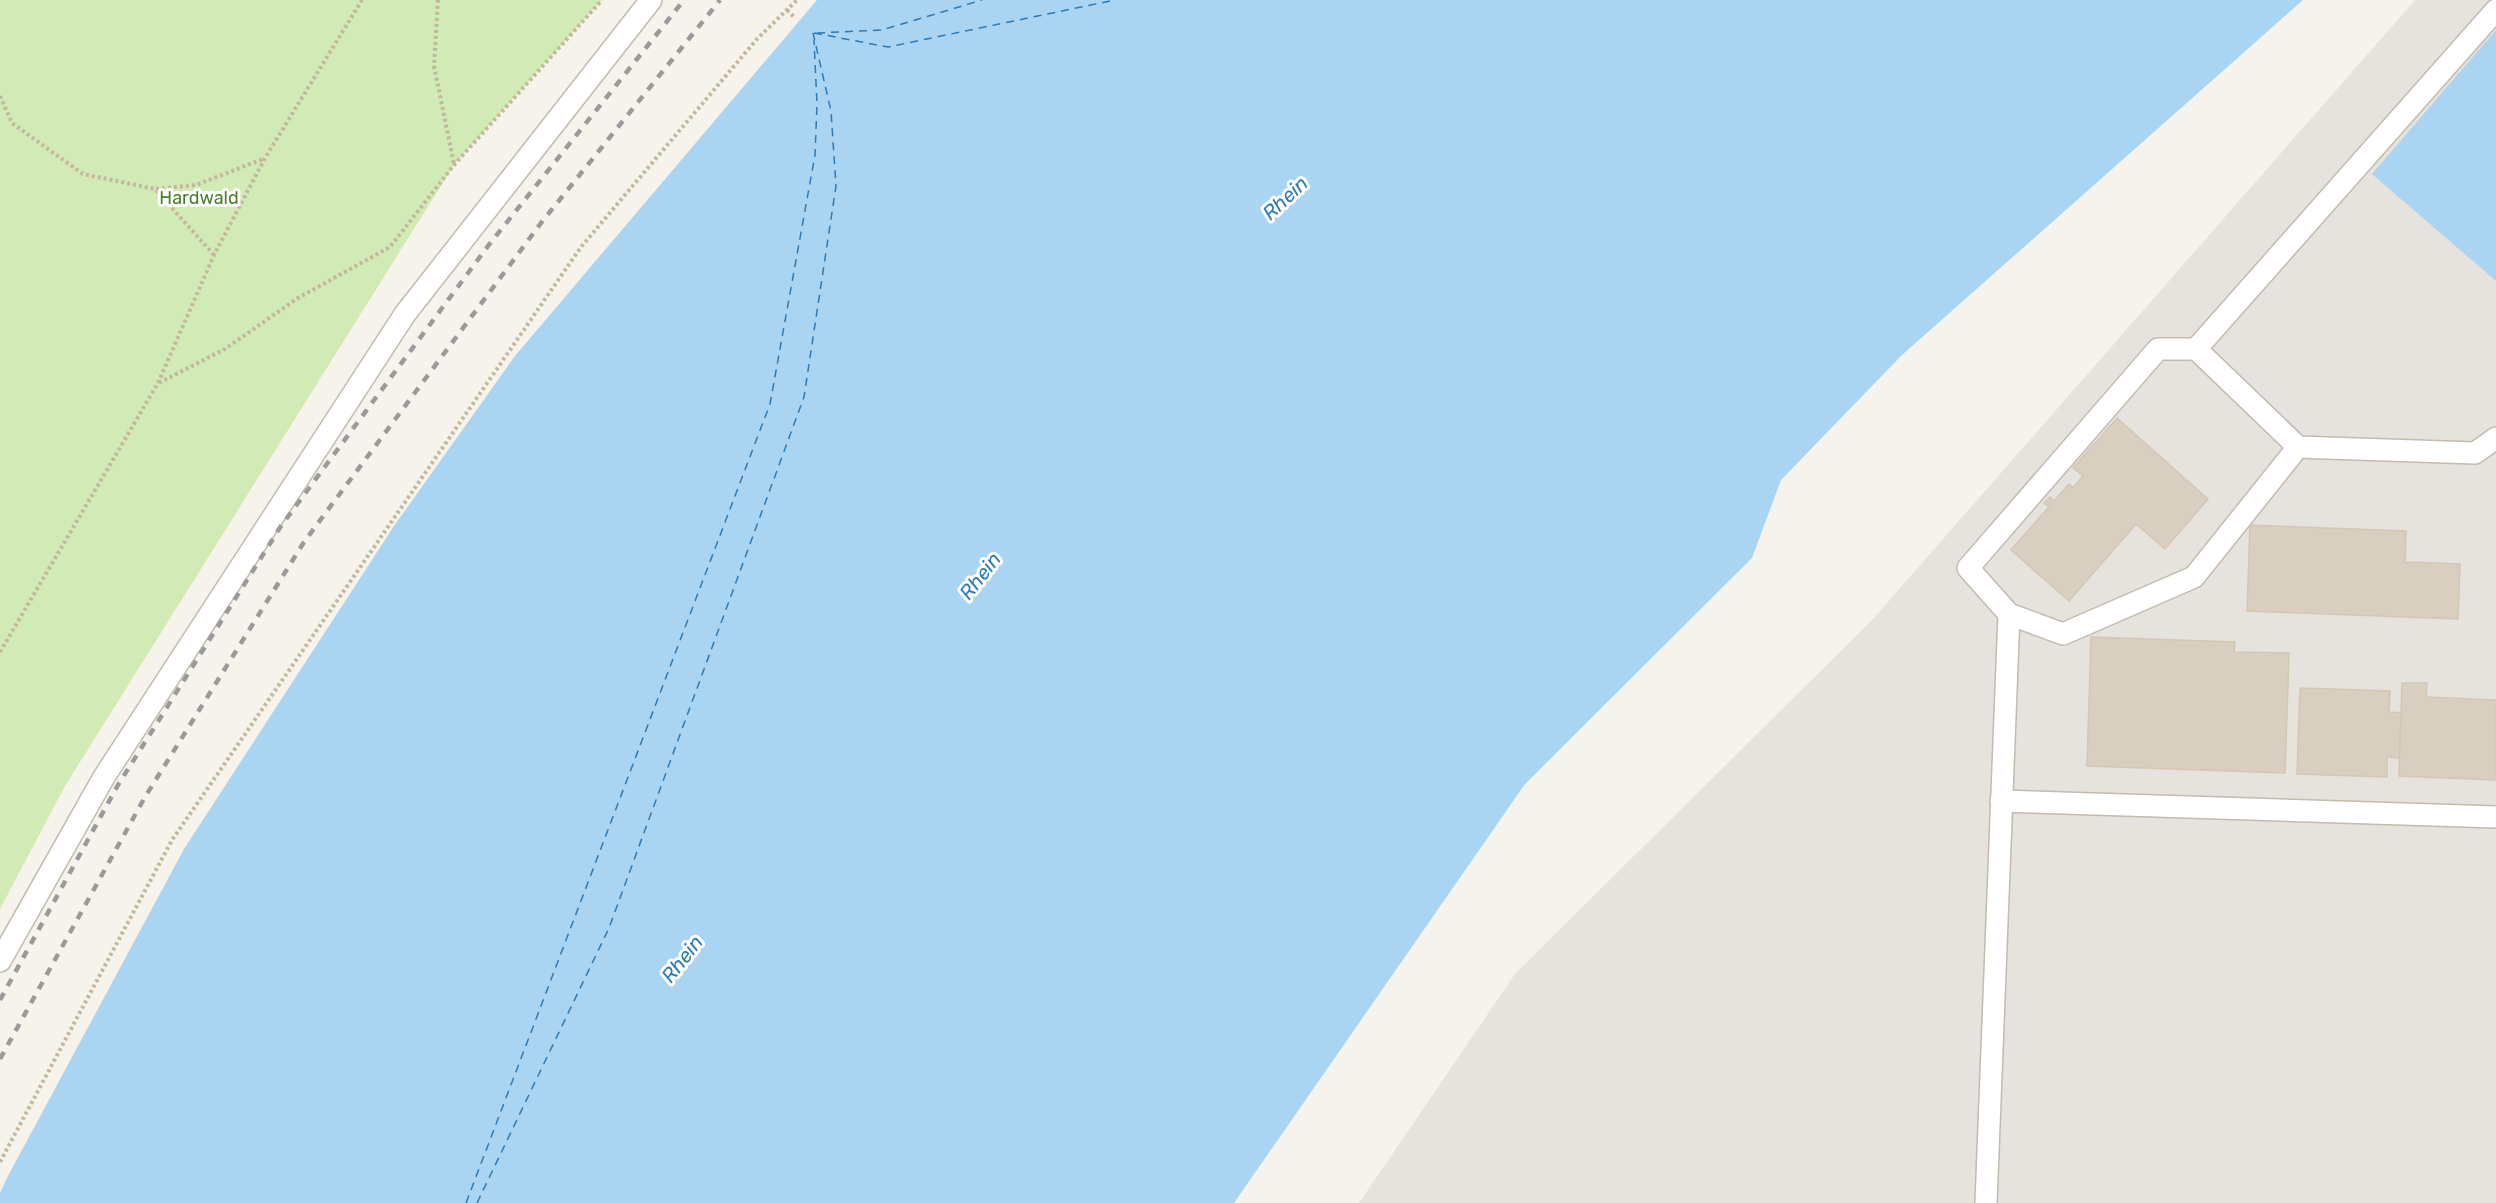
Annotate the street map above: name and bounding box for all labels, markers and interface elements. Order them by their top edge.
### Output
water label: Rhein [1257,171,1313,225]
park label: Hardwald [159,187,239,209]
water label: Rhein [954,548,1006,604]
water label: Rhein [656,931,708,987]

